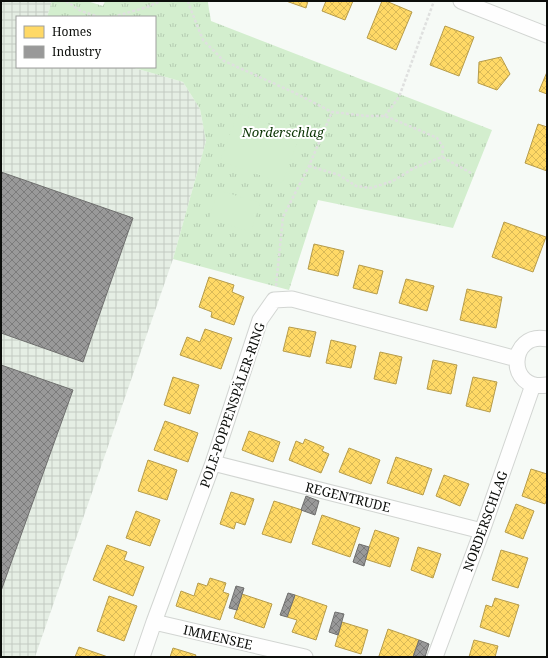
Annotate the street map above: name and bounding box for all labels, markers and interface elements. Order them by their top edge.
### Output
legend [16,16,156,68]
text: Homes [52,23,92,40]
text: Industry [52,43,101,60]
park label: Norderschlag [241,123,325,141]
street label: POLE-POPPENSPÄLER-RING [195,319,269,490]
street label: NORDERSCHLAG [458,468,512,574]
street label: REGENTRUDE [304,478,392,516]
street label: IMMENSEE [182,620,254,654]

